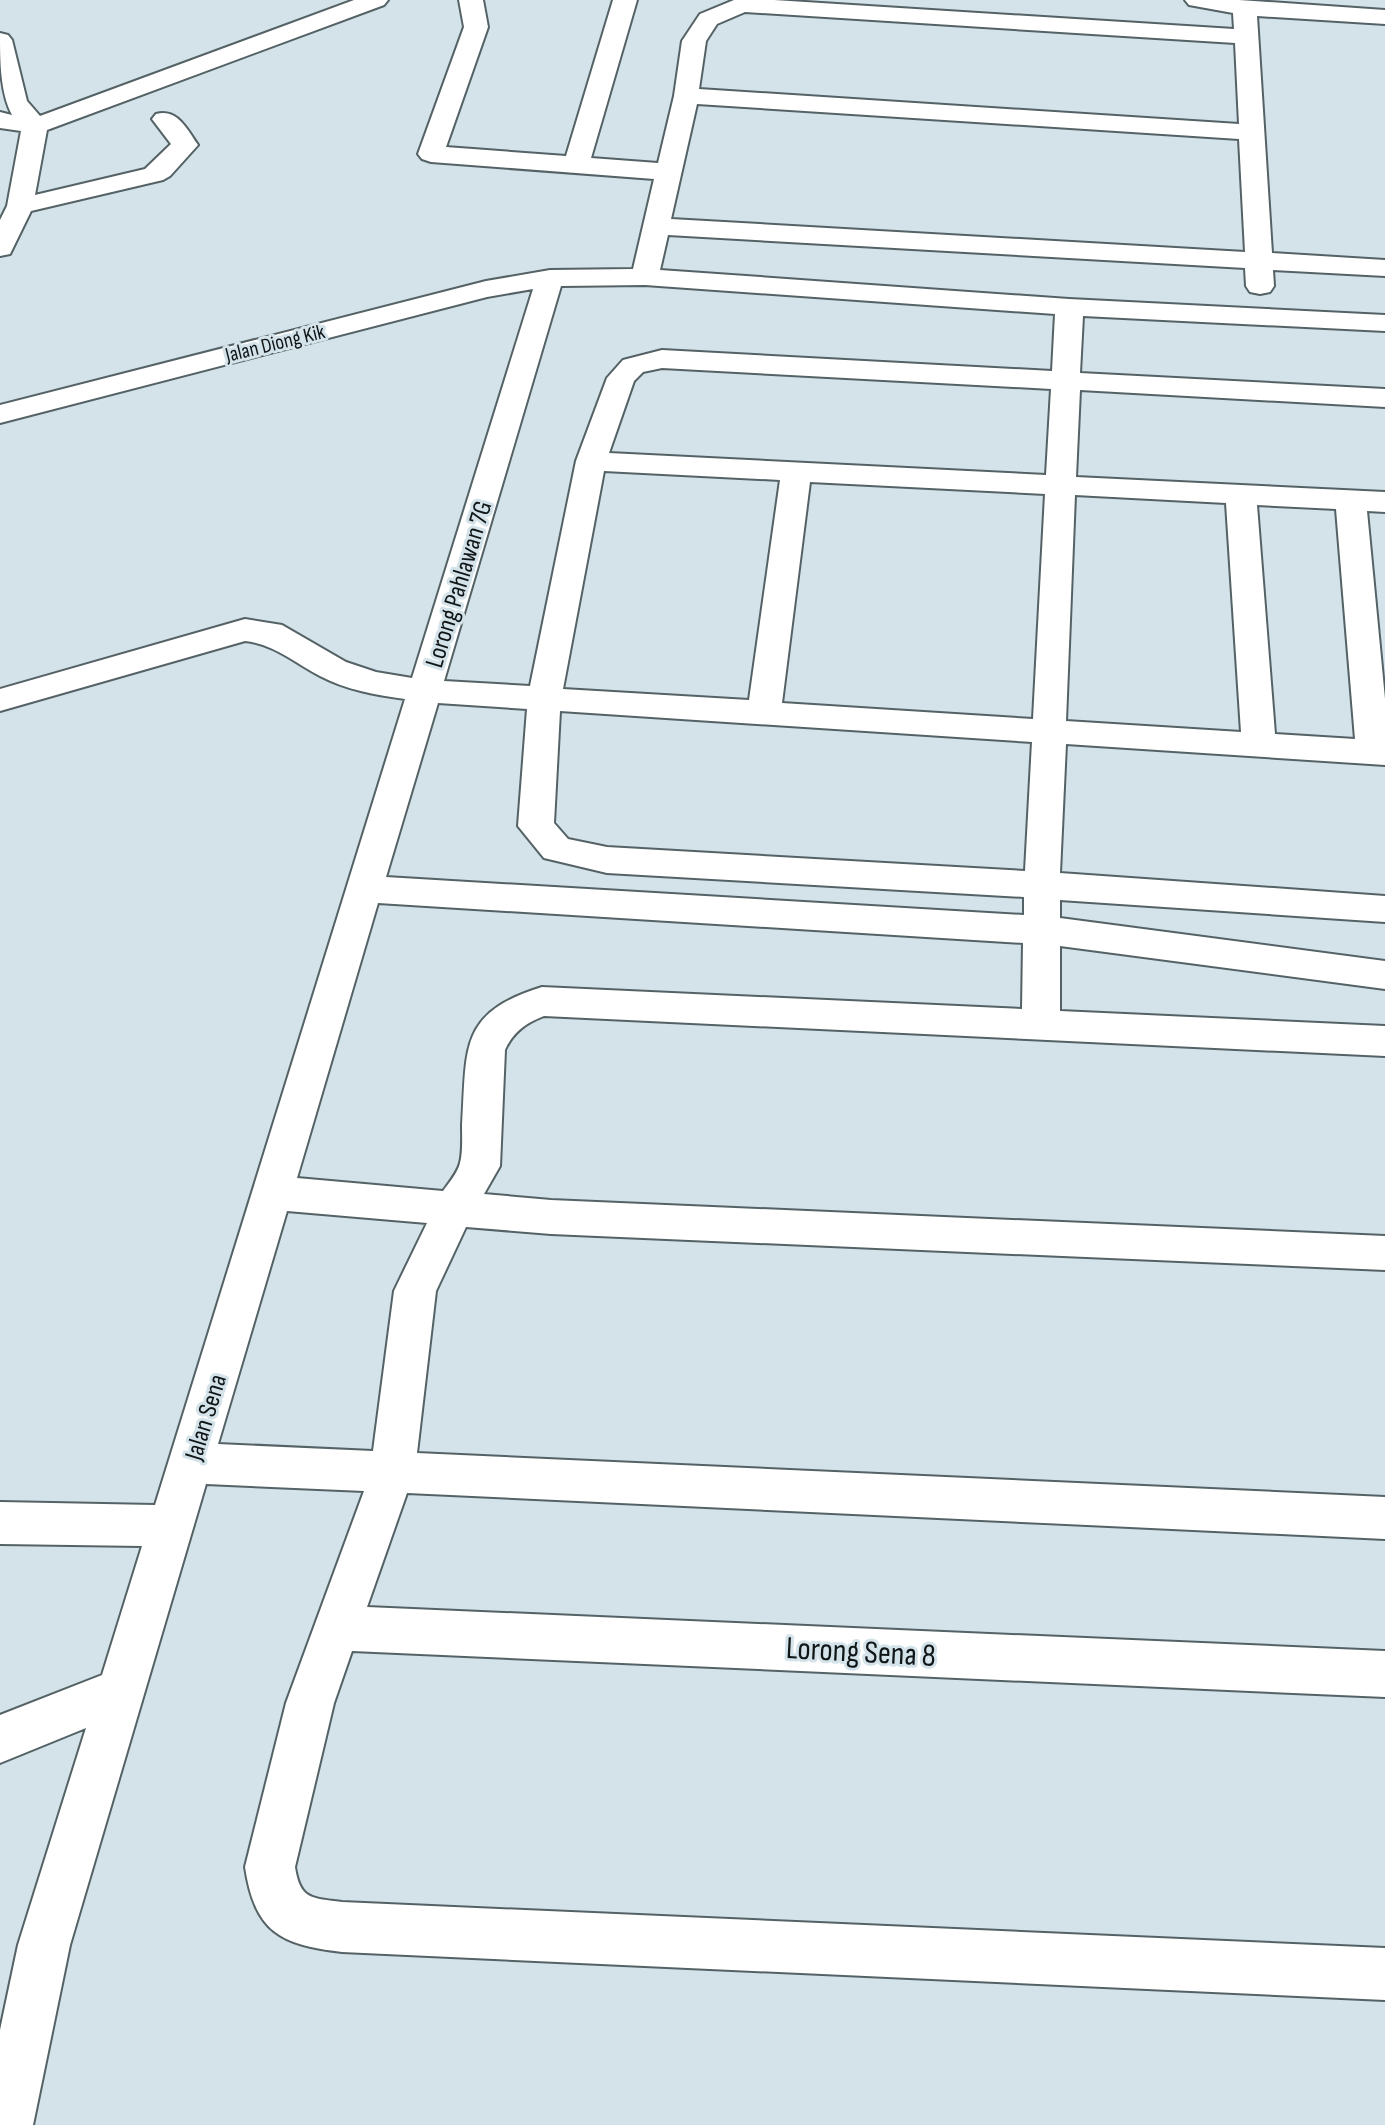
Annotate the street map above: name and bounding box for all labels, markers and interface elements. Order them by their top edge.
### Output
street label: Jalan Diong Kik [222,319,328,368]
street label: Lorong Pahlawan 7G [419,497,500,672]
street label: Jalan Sena [178,1371,234,1465]
street label: Lorong Sena 8 [785,1629,937,1676]

